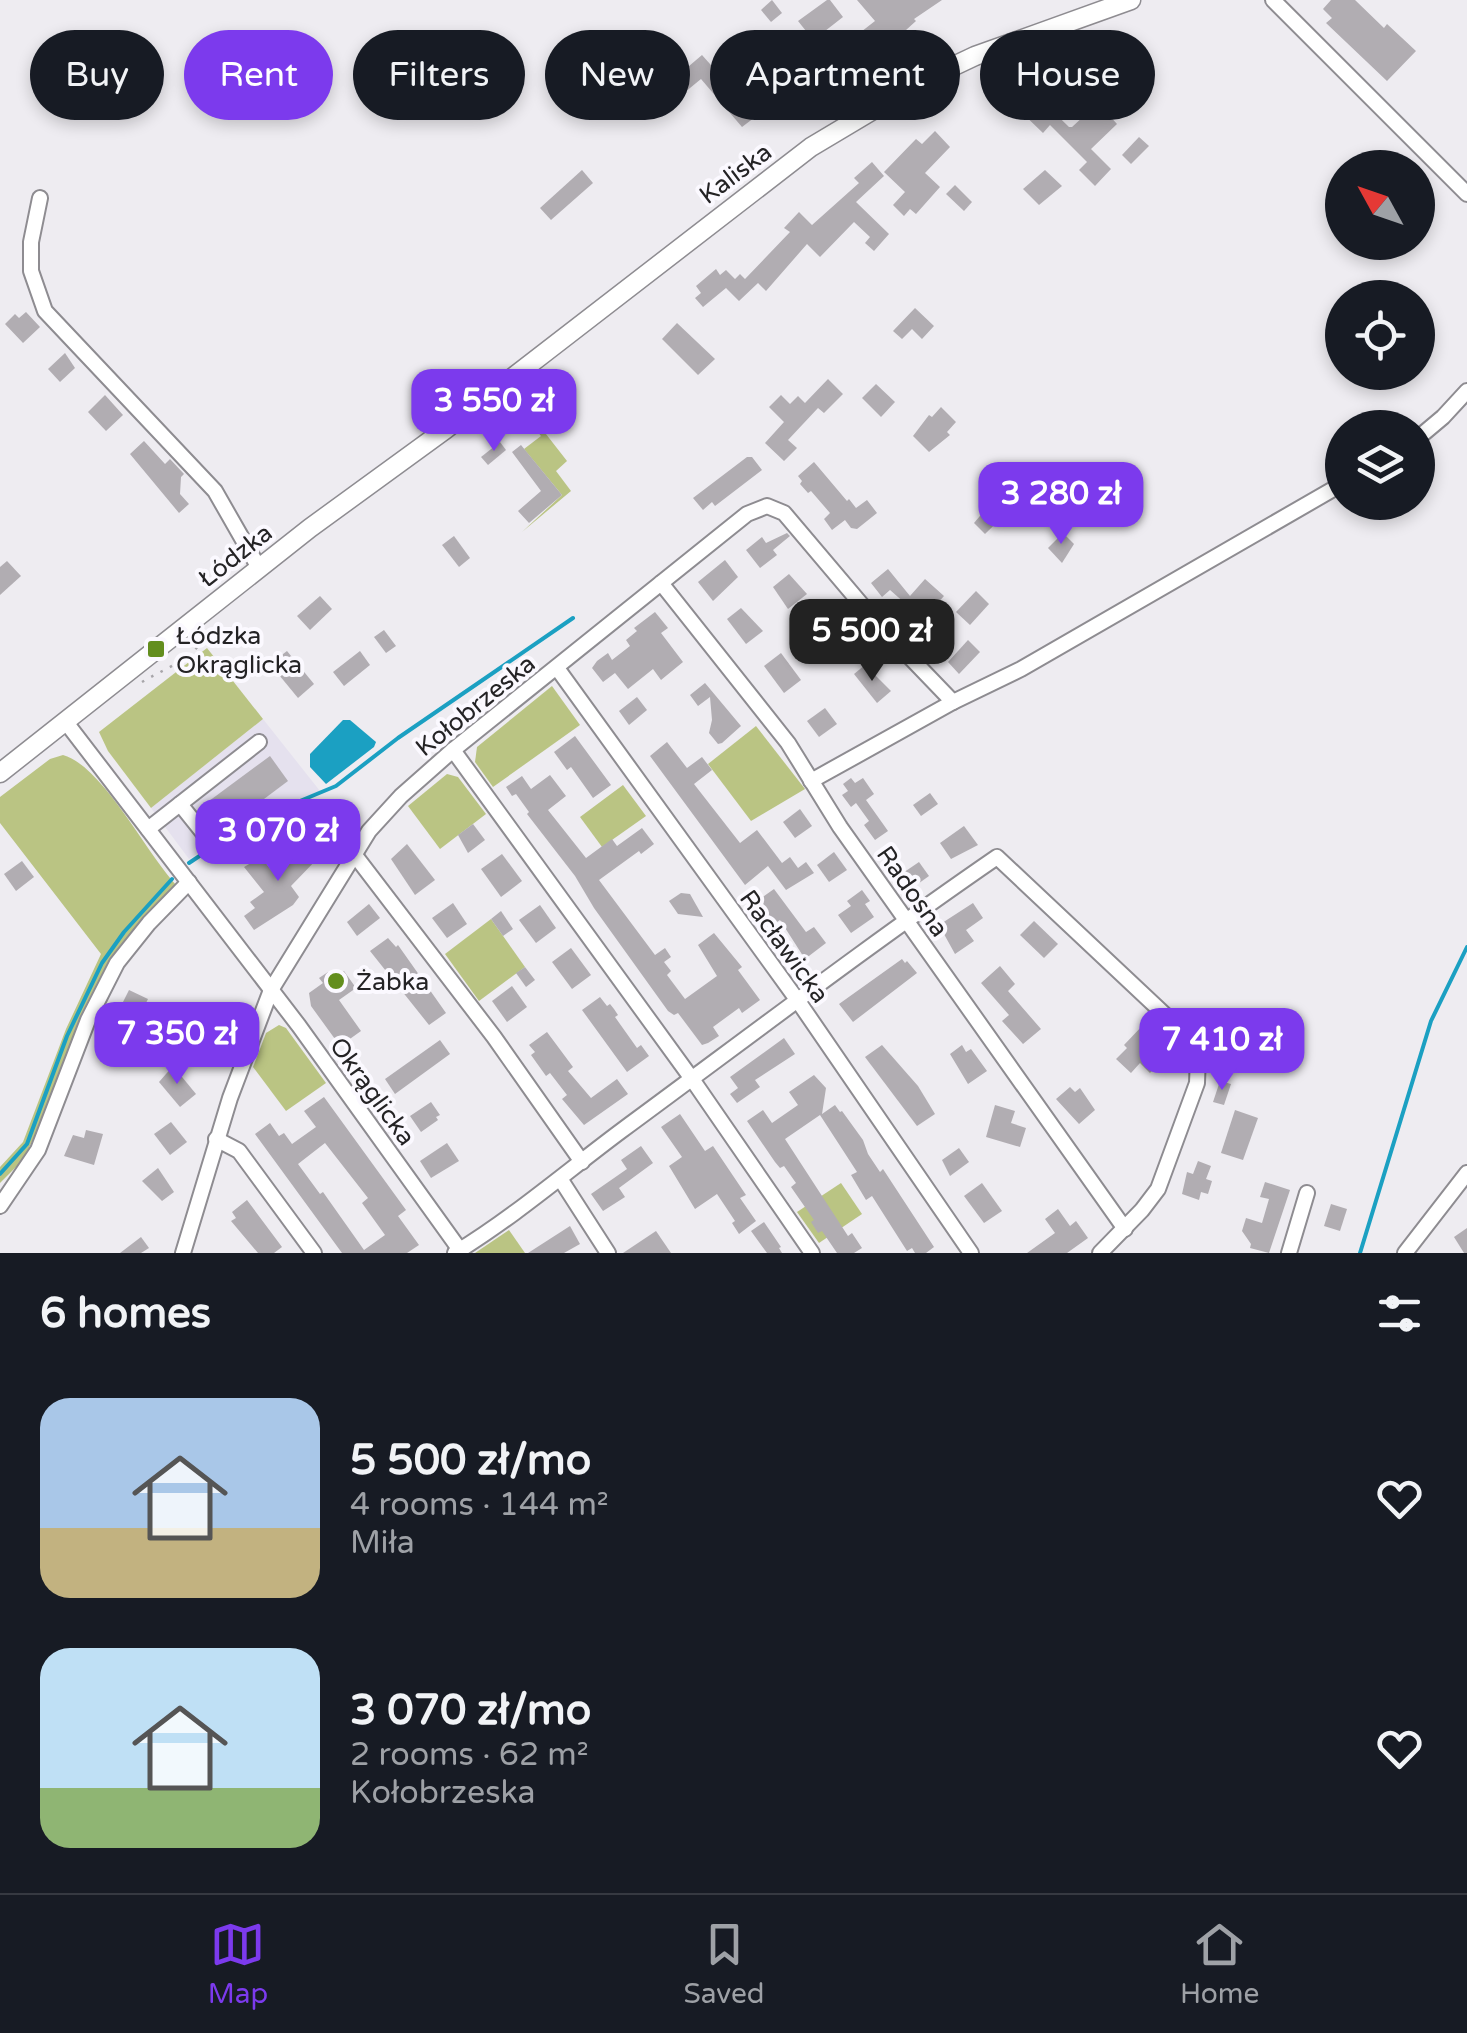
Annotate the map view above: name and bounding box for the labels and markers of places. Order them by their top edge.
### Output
pin: 3 550 zł [391,369,597,454]
pin: 3 280 zł [958,462,1164,547]
pin: 5 500 zł [769,599,975,684]
place label: Łódzka Okrąglicka [176,621,302,680]
marker: Łódzka Okrąglicka [145,638,167,660]
pin: 3 070 zł [175,799,381,884]
place label: Żabka [356,967,429,997]
marker: Żabka [325,970,347,992]
pin: 7 350 zł [74,1002,280,1087]
pin: 7 410 zł [1119,1008,1325,1093]

